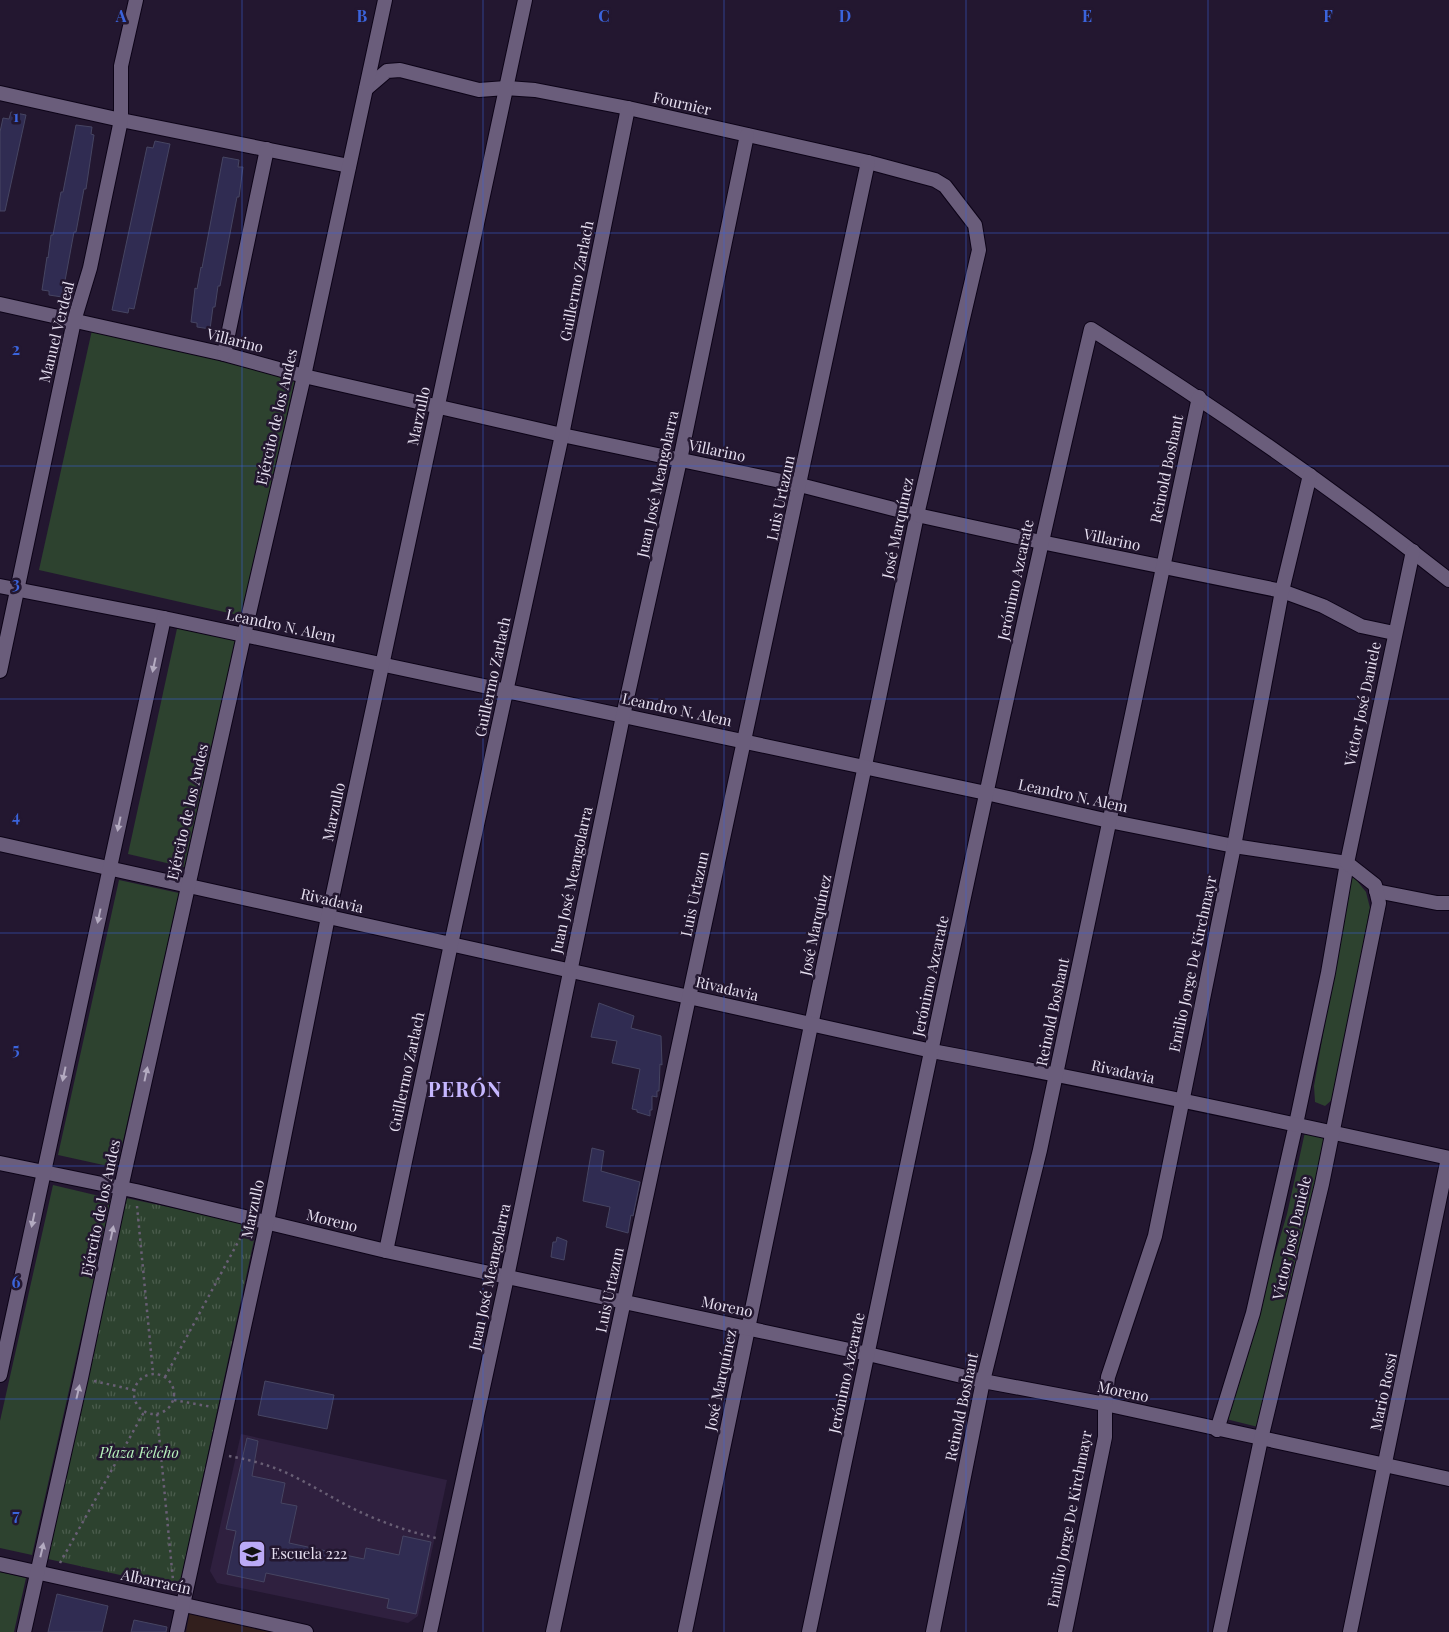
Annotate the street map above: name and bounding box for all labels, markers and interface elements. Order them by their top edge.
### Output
text: A [115,5,127,26]
text: B [357,5,368,26]
text: C [598,5,610,26]
text: D [839,5,851,26]
text: E [1082,5,1092,26]
text: F [1323,5,1333,26]
street label: Fournier [651,87,714,120]
text: 1 [13,105,19,126]
street label: Guillermo Zarlach [555,219,598,343]
street label: Manuel Verdeal [34,279,78,385]
street label: Villarino [204,323,266,357]
text: 2 [12,338,20,359]
street label: Ejército de los Andes [251,347,301,487]
street label: Marzullo [402,385,434,447]
street label: Juan José Meangolarra [631,408,682,560]
street label: Reinold Boshant [1145,412,1187,525]
street label: Villarino [686,434,748,466]
street label: Luis Urtazun [761,453,799,542]
street label: José Marquínez [876,475,918,581]
street label: Jerónimo Azcarate [992,517,1038,643]
street label: Villarino [1081,523,1143,555]
text: 3 [12,572,20,593]
street label: Leandro N. Alem [224,604,339,647]
street label: Guillermo Zarlach [470,615,515,739]
street label: Víctor José Daniele [1339,640,1385,769]
one-way arrow [150,658,158,673]
street label: Leandro N. Alem [620,688,735,731]
street label: Ejército de los Andes [162,742,212,882]
street label: Leandro N. Alem [1016,774,1131,817]
street label: Marzullo [317,781,349,843]
street label: Juan José Meangolarra [545,804,596,956]
text: 4 [12,805,20,826]
one-way arrow [115,816,123,831]
street label: Luis Urtazun [675,849,713,938]
street label: José Marquínez [794,872,836,978]
street label: Emilio Jorge De Kirchmayr [1164,873,1221,1054]
street label: Rivadavia [299,883,366,917]
one-way arrow [95,908,103,923]
street label: Jerónimo Azcarate [907,913,953,1039]
street label: Reinold Boshant [1031,955,1073,1068]
street label: Rivadavia [694,971,761,1005]
street label: Guillermo Zarlach [384,1010,429,1134]
text: 5 [12,1038,20,1059]
street label: Rivadavia [1090,1055,1157,1088]
one-way arrow [143,1066,151,1082]
one-way arrow [60,1067,68,1082]
district label: PERÓN [428,1075,502,1102]
street label: Ejército de los Andes [76,1138,124,1278]
street label: Víctor José Daniele [1267,1174,1315,1303]
street label: Marzullo [236,1178,268,1240]
street label: Juan José Meangolarra [463,1201,514,1353]
street label: Moreno [305,1204,360,1236]
one-way arrow [29,1212,37,1228]
one-way arrow [108,1225,116,1240]
street label: Luis Urtazun [590,1245,628,1334]
text: 6 [12,1271,21,1292]
street label: Moreno [700,1291,755,1321]
street label: Jerónimo Azcarate [823,1310,869,1436]
street label: José Marquínez [699,1327,741,1433]
street label: Reinold Boshant [940,1350,982,1463]
street label: Mario Rossi [1365,1350,1401,1433]
street label: Moreno [1096,1376,1151,1406]
one-way arrow [74,1384,82,1399]
street label: Emilio Jorge De Kirchmayr [1042,1428,1096,1609]
park label: Plaza Felcho [98,1442,179,1462]
text: 7 [12,1504,20,1525]
school or university icon: Escuela 222 [237,1539,267,1569]
one-way arrow [38,1543,46,1558]
place label: Escuela 222 [271,1543,347,1563]
street label: Albarracín [118,1564,193,1598]

